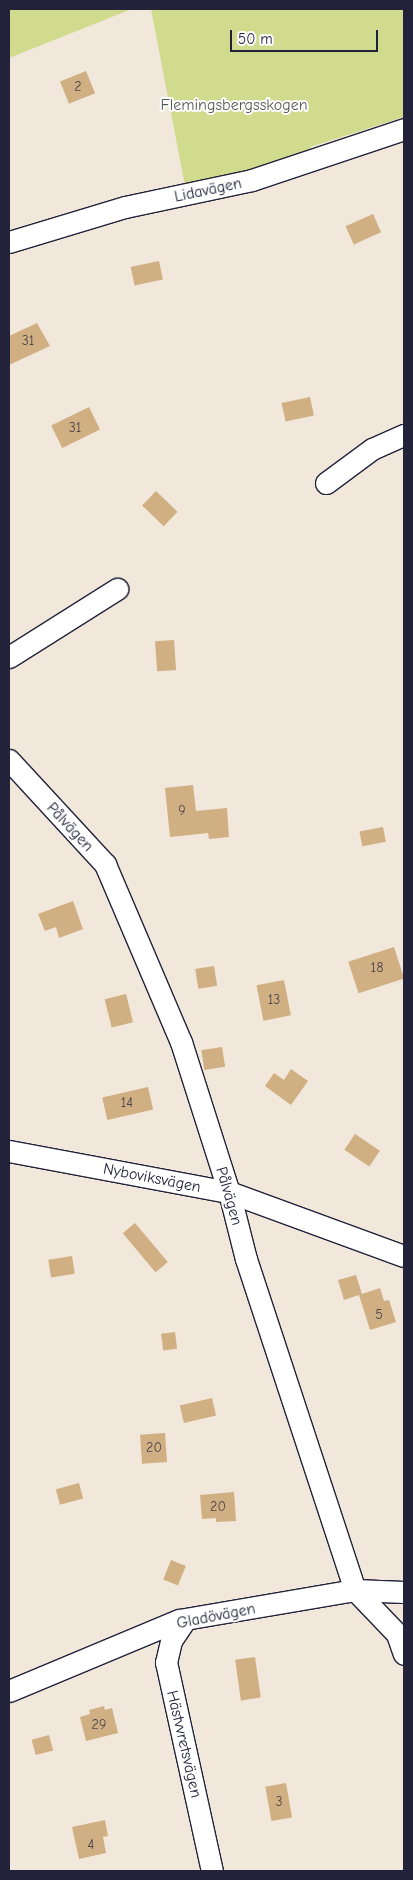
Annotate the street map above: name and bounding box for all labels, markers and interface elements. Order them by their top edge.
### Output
scale bar [233,20,380,52]
text: 50 m [238,30,273,48]
house number: 2 [74,79,82,95]
park label: Flemingsbergsskogen [160,95,308,115]
street label: Lidavägen [173,174,243,206]
house number: 31 [22,333,34,349]
house number: 31 [69,420,81,436]
street label: Pålvägen [43,799,97,855]
house number: 9 [178,803,186,819]
house number: 18 [371,960,383,976]
house number: 13 [268,992,280,1008]
house number: 14 [121,1095,133,1111]
street label: Nyboviksvägen [101,1159,203,1197]
street label: Pålvägen [212,1165,246,1227]
house number: 5 [375,1307,383,1323]
house number: 20 [146,1440,162,1456]
house number: 20 [210,1499,226,1515]
street label: Gladövägen [175,1599,257,1633]
street label: Hästvvretsvägen [162,1688,206,1800]
house number: 29 [92,1717,106,1733]
house number: 3 [275,1794,283,1810]
house number: 4 [88,1837,94,1853]

